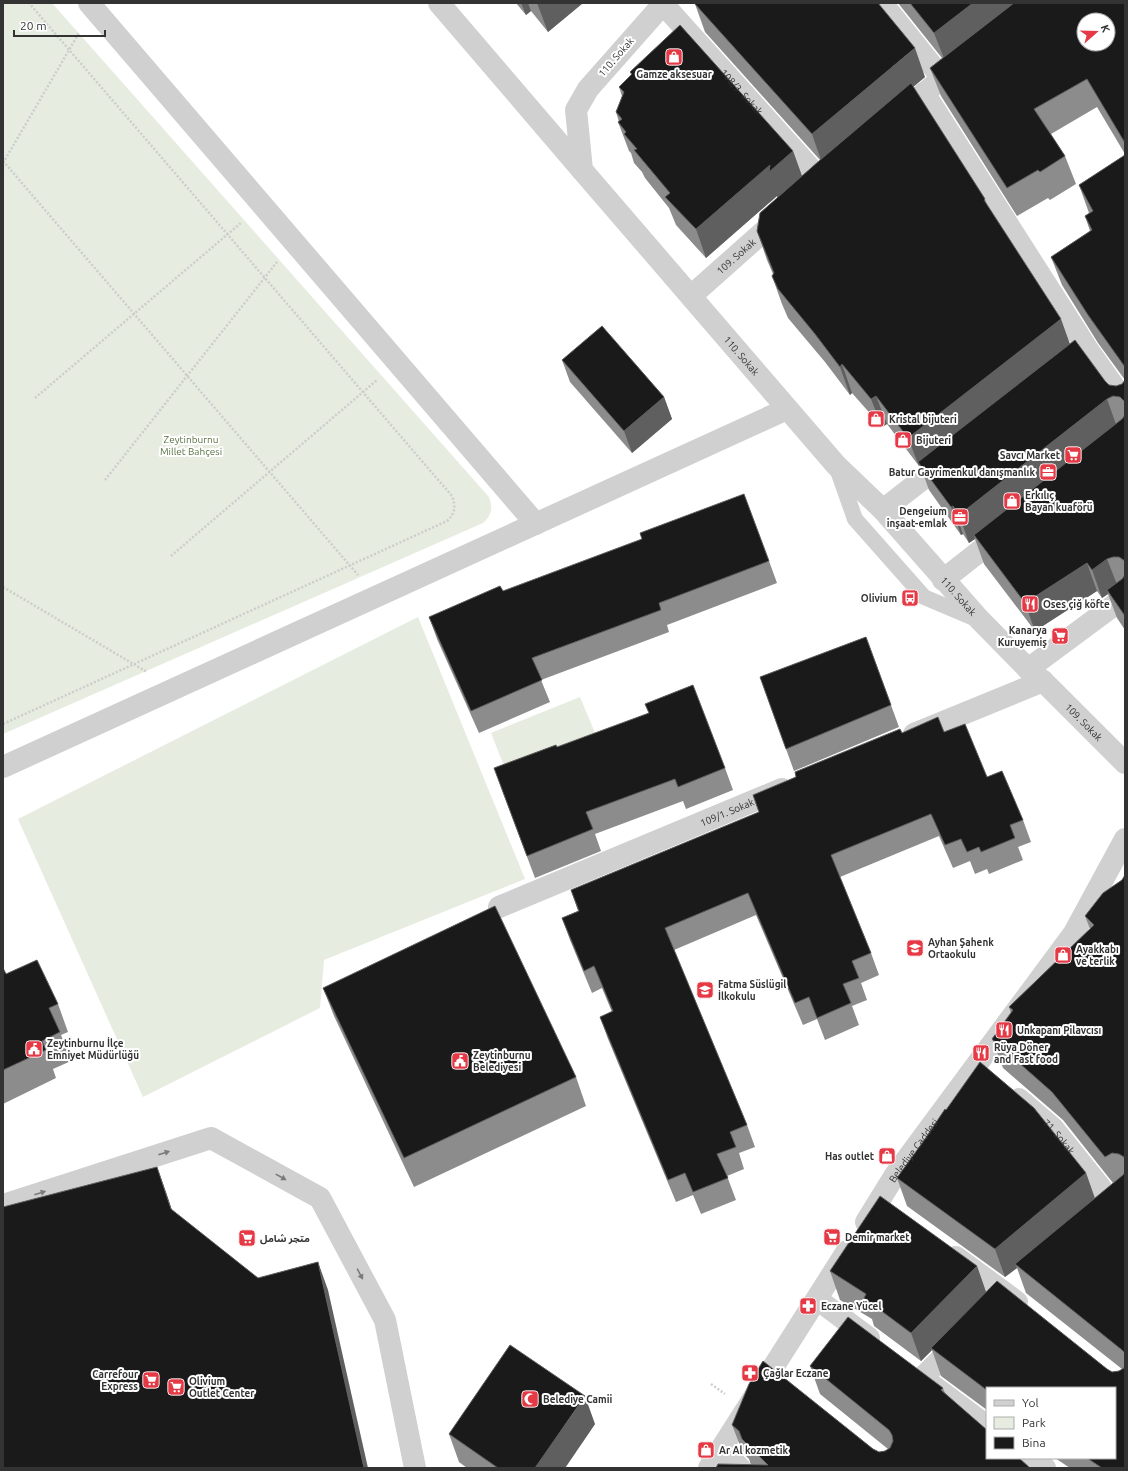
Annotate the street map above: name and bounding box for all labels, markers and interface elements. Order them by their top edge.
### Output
scale bar [14,12,105,38]
north arrow [1076,12,1116,52]
text: 20 m [20,19,47,32]
text: K [1099,23,1113,35]
street label: 110. Sokak [596,35,636,79]
shop icon: Gamze aksesuar [664,47,684,67]
street label: 108/3. Sokak [719,67,765,117]
place label: Gamze aksesuar [636,69,713,80]
street label: 109. Sokak [714,236,757,276]
street label: 110. Sokak [722,334,762,377]
shop icon: Kristal bijuteri [866,409,886,429]
place label: Kristal bijuteri [889,414,957,425]
shop icon: Bijuteri [893,430,913,450]
park label: Zeytinburnu Millet Bahçesi [160,434,222,457]
place label: Bijuteri [916,435,951,446]
supermarket icon: Savcı Market [1063,445,1083,465]
place label: Savcı Market [1000,450,1061,461]
office icon: Batur Gayrimenkul danışmanlık [1038,462,1058,482]
place label: Batur Gayrimenkul danışmanlık [889,467,1035,478]
place label: Erkılıç Bayan kuaförü [1025,490,1093,513]
shop icon: Erkılıç Bayan kuaförü [1002,491,1022,511]
place label: Dengeium inşaat-emlak [887,506,947,529]
office icon: Dengeium inşaat-emlak [950,507,970,527]
street label: 110. Sokak [939,574,979,618]
bus stop icon: Olivium [900,588,920,608]
place label: Olivium [861,593,897,604]
restaurant icon: Oses çiğ köfte [1020,594,1040,614]
place label: Oses çiğ köfte [1043,599,1110,610]
place label: Kanarya Kuruyemiş [998,625,1047,648]
supermarket icon: Kanarya Kuruyemiş [1050,626,1070,646]
street label: 109. Sokak [1063,701,1105,743]
street label: 109/1. Sokak [698,796,756,828]
place label: Ayhan Şahenk Ortaokulu [928,937,994,960]
school or university icon: Ayhan Şahenk Ortaokulu [905,938,925,958]
place label: Ayakkabı ve terlik [1076,944,1119,967]
shop icon: Ayakkabı ve terlik [1053,945,1073,965]
place label: Fatma Süslügil İlkokulu [718,979,786,1002]
school or university icon: Fatma Süslügil İlkokulu [695,980,715,1000]
restaurant icon: Unkapanı Pilavcısı [994,1020,1014,1040]
place label: Unkapanı Pilavcısı [1017,1025,1101,1036]
place label: Zeytinburnu İlçe Emniyet Müdürlüğü [47,1037,139,1061]
public building icon: Zeytinburnu İlçe Emniyet Müdürlüğü [24,1039,44,1059]
place label: Rüya Döner and Fast food [994,1042,1058,1065]
restaurant icon: Rüya Döner and Fast food [971,1043,991,1063]
place label: Zeytinburnu Belediyesi [473,1050,531,1073]
public building icon: Zeytinburnu Belediyesi [450,1051,470,1071]
street label: Belediye Caddesi [886,1116,940,1184]
street label: 71. Sokak [1041,1117,1077,1156]
shop icon: Has outlet [877,1146,897,1166]
one-way arrow [158,1150,170,1156]
place label: Has outlet [825,1151,875,1162]
one-way arrow [275,1173,287,1180]
one-way arrow [34,1190,46,1196]
supermarket icon: Demir market [822,1227,842,1247]
supermarket icon: متجر شامل [237,1228,257,1248]
place label: Demir market [845,1232,910,1243]
place label: متجر شامل [260,1233,310,1245]
one-way arrow [357,1268,364,1280]
pharmacy icon: Eczane Yücel [798,1296,818,1316]
place label: Eczane Yücel [821,1301,881,1312]
pharmacy icon: Çağlar Eczane [740,1363,760,1383]
place label: Çağlar Eczane [763,1368,829,1379]
place label: Carrefour Express [92,1369,139,1392]
supermarket icon: Carrefour Express [141,1370,161,1390]
place label: Olivium Outlet Center [189,1376,255,1399]
supermarket icon: Olivium Outlet Center [166,1377,186,1397]
legend [986,1387,1116,1459]
mosque icon: Belediye Camii [520,1389,540,1409]
place label: Belediye Camii [543,1394,612,1405]
text: Yol [1022,1396,1039,1409]
text: Park [1022,1416,1046,1429]
text: Bina [1022,1436,1046,1449]
shop icon: Ar Al kozmetik [696,1440,716,1460]
place label: Ar Al kozmetik [719,1445,789,1456]

